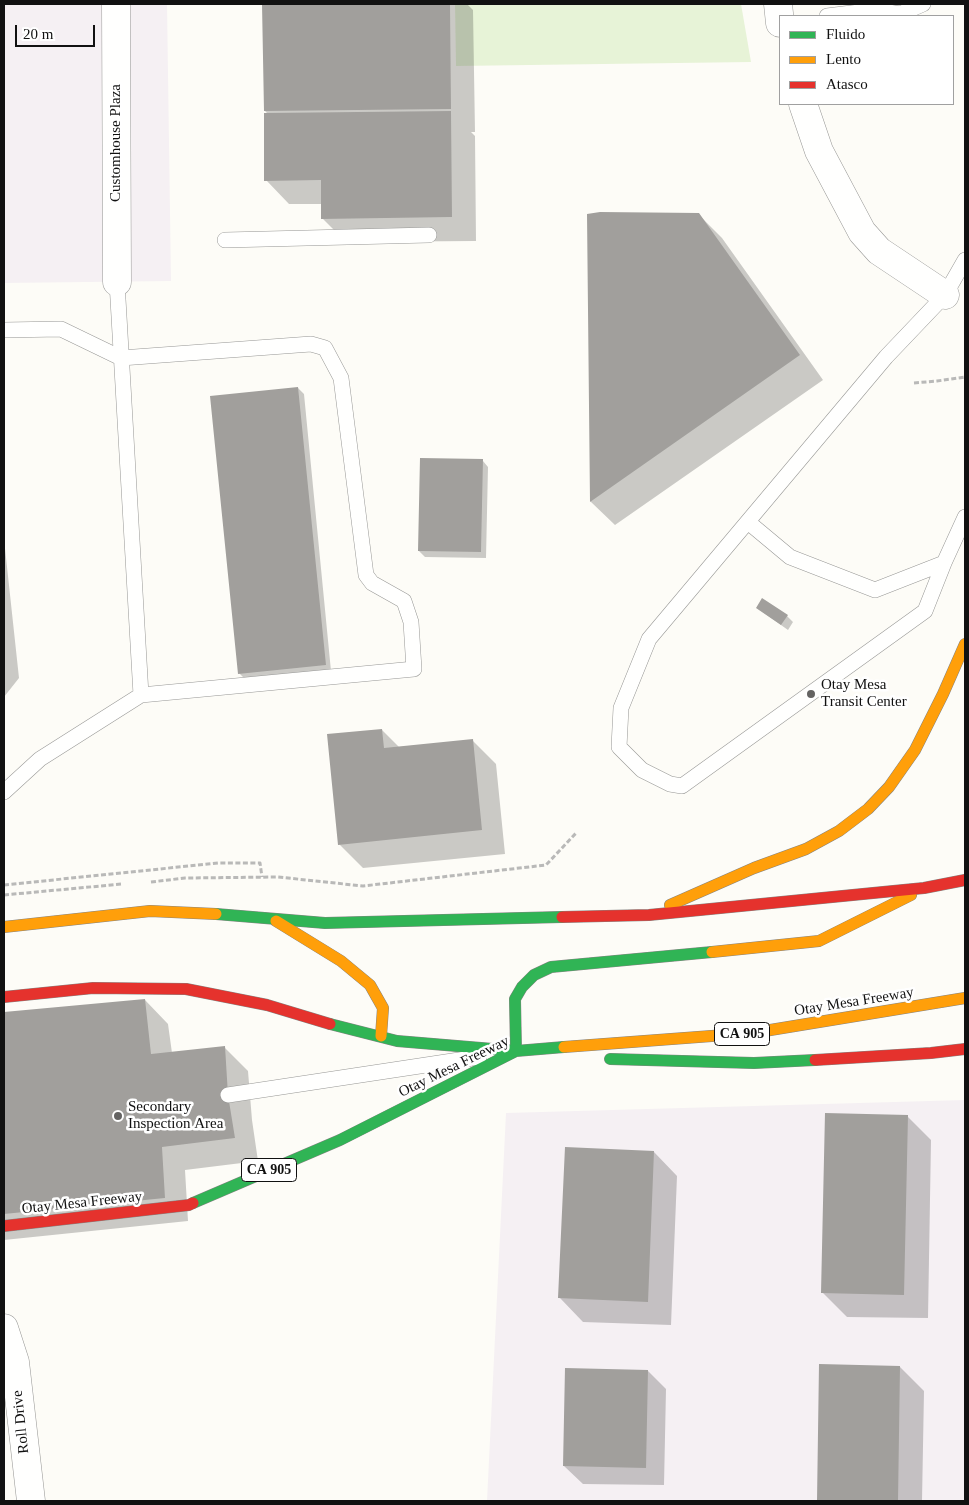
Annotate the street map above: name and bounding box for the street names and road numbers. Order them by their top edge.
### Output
street label: Customhouse Plaza [107,84,125,202]
street label: Otay Mesa Freeway [793,984,915,1020]
road number: CA 905 [714,1022,770,1046]
street label: Otay Mesa Freeway [396,1032,512,1102]
road number: CA 905 [242,1158,296,1182]
street label: Otay Mesa Freeway [21,1188,143,1218]
street label: Roll Drive [9,1389,33,1455]

